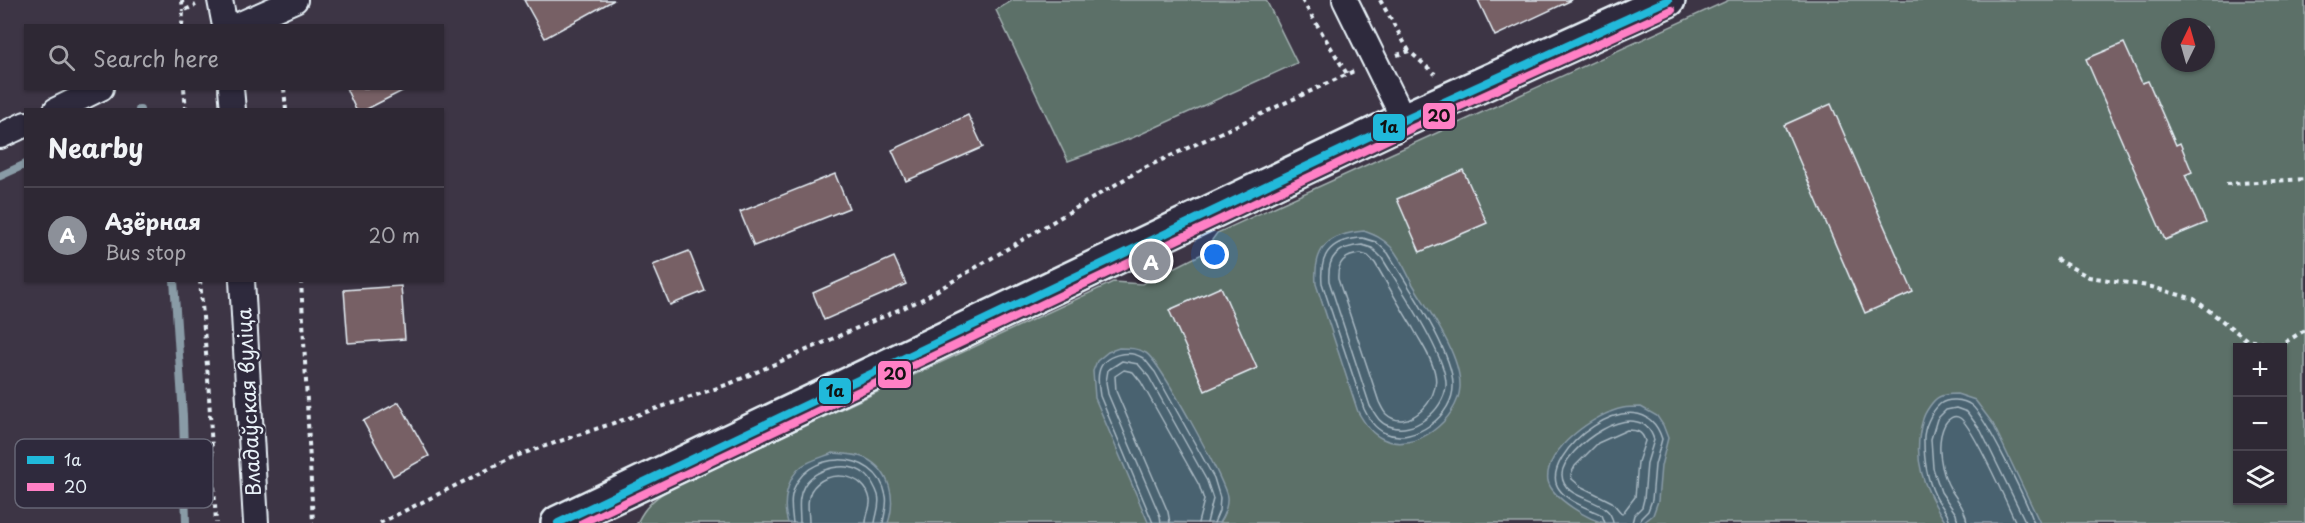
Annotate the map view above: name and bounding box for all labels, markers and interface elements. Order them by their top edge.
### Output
north arrow [2161,18,2215,72]
search box [24,24,444,90]
icon: search [45,41,78,74]
text: Search here [93,41,219,74]
line badge: 20 [1422,102,1456,130]
text: 20 [1428,103,1451,127]
line badge: 1а [1372,113,1406,142]
text: 1а [1380,114,1398,138]
text: Nearby [48,128,143,167]
text: Азёрная [105,204,201,237]
text: A [60,220,75,250]
text: 20 m [368,220,420,250]
text: Bus stop [105,237,186,267]
pin: A [1132,238,1170,284]
your location [1200,240,1229,269]
street label: Владаўская вуліца [228,306,268,497]
map controls [2233,343,2287,505]
button: + [2233,343,2287,397]
line badge: 20 [877,360,912,389]
text: 20 [884,361,907,385]
line badge: 1а [818,377,852,405]
text: 1а [826,378,844,402]
button: − [2233,397,2287,451]
legend [15,439,213,508]
text: 1а [64,447,81,471]
button: layers [2233,451,2287,505]
text: 20 [64,474,87,498]

